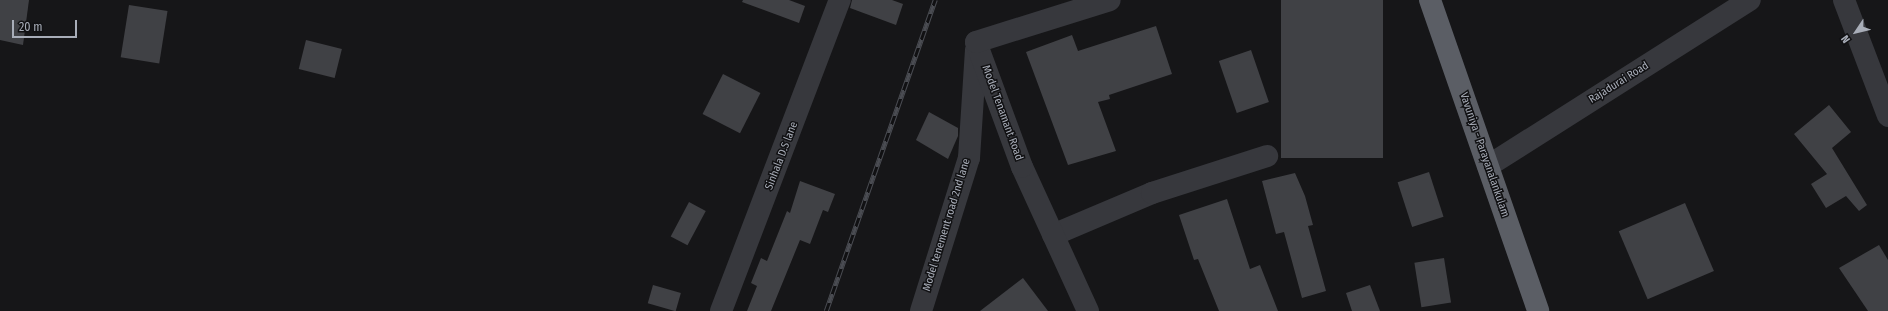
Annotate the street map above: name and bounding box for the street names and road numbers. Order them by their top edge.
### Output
street label: Rajadurai Road [1587,59,1651,107]
street label: Model Tenamant Road [979,64,1025,162]
street label: Vavuniya - Parayanalankulam [1456,91,1512,219]
street label: Sinhala D.S lane [763,120,801,192]
street label: Model tenement road 2nd lane [921,157,973,293]

